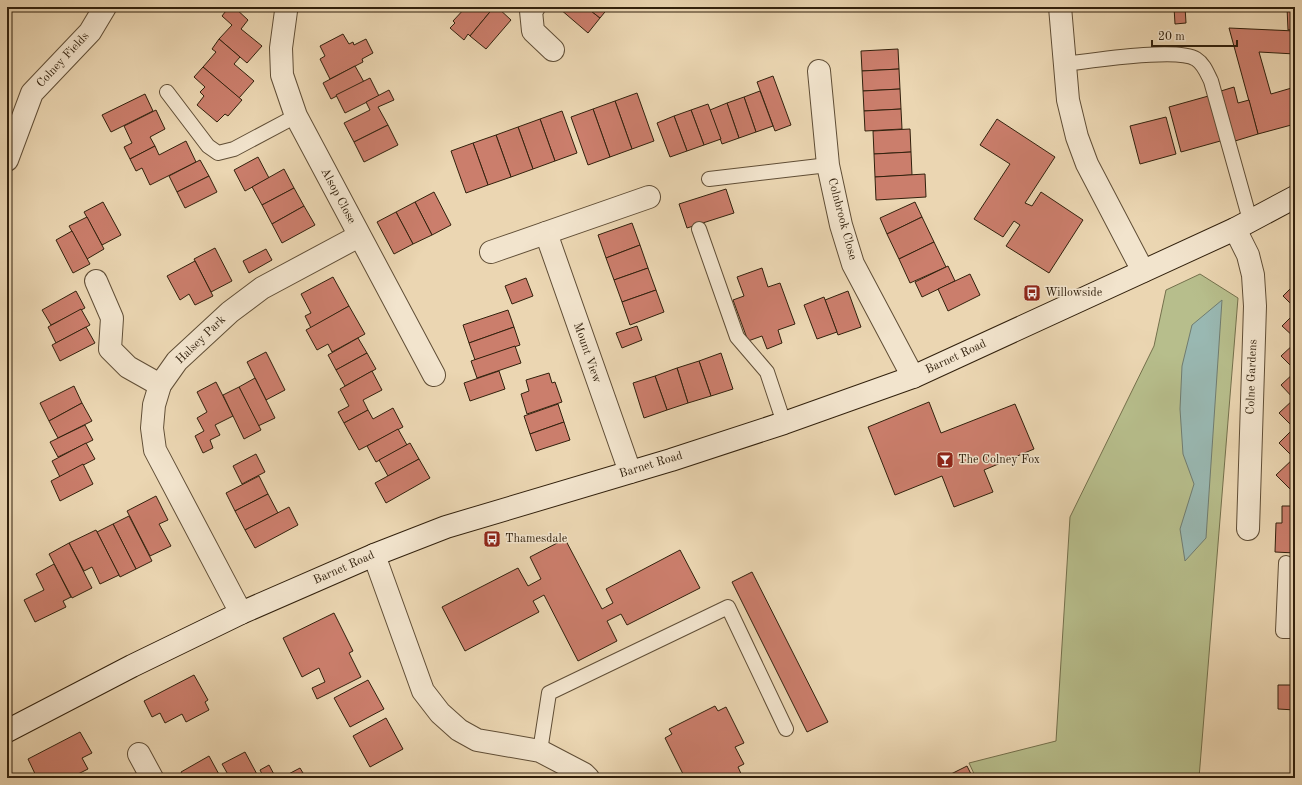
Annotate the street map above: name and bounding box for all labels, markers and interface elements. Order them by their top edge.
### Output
scale bar [1152,22,1237,48]
street label: Colney Fields [35,30,91,90]
text: 20 m [1158,31,1185,43]
street label: Alsop Close [318,166,358,226]
street label: Colnbrook Close [825,177,859,262]
bus stop icon: Willowside [1022,283,1042,303]
place label: Willowside [1045,287,1103,299]
street label: Halsey Park [174,314,228,366]
street label: Mount View [571,321,603,386]
street label: Barnet Road [924,338,988,376]
street label: Colne Gardens [1245,339,1259,415]
street label: Barnet Road [618,450,684,480]
bar icon: The Colney Fox [935,450,955,470]
place label: The Colney Fox [958,454,1040,466]
bus stop icon: Thamesdale [482,529,502,549]
place label: Thamesdale [505,533,568,545]
street label: Barnet Road [312,549,376,587]

